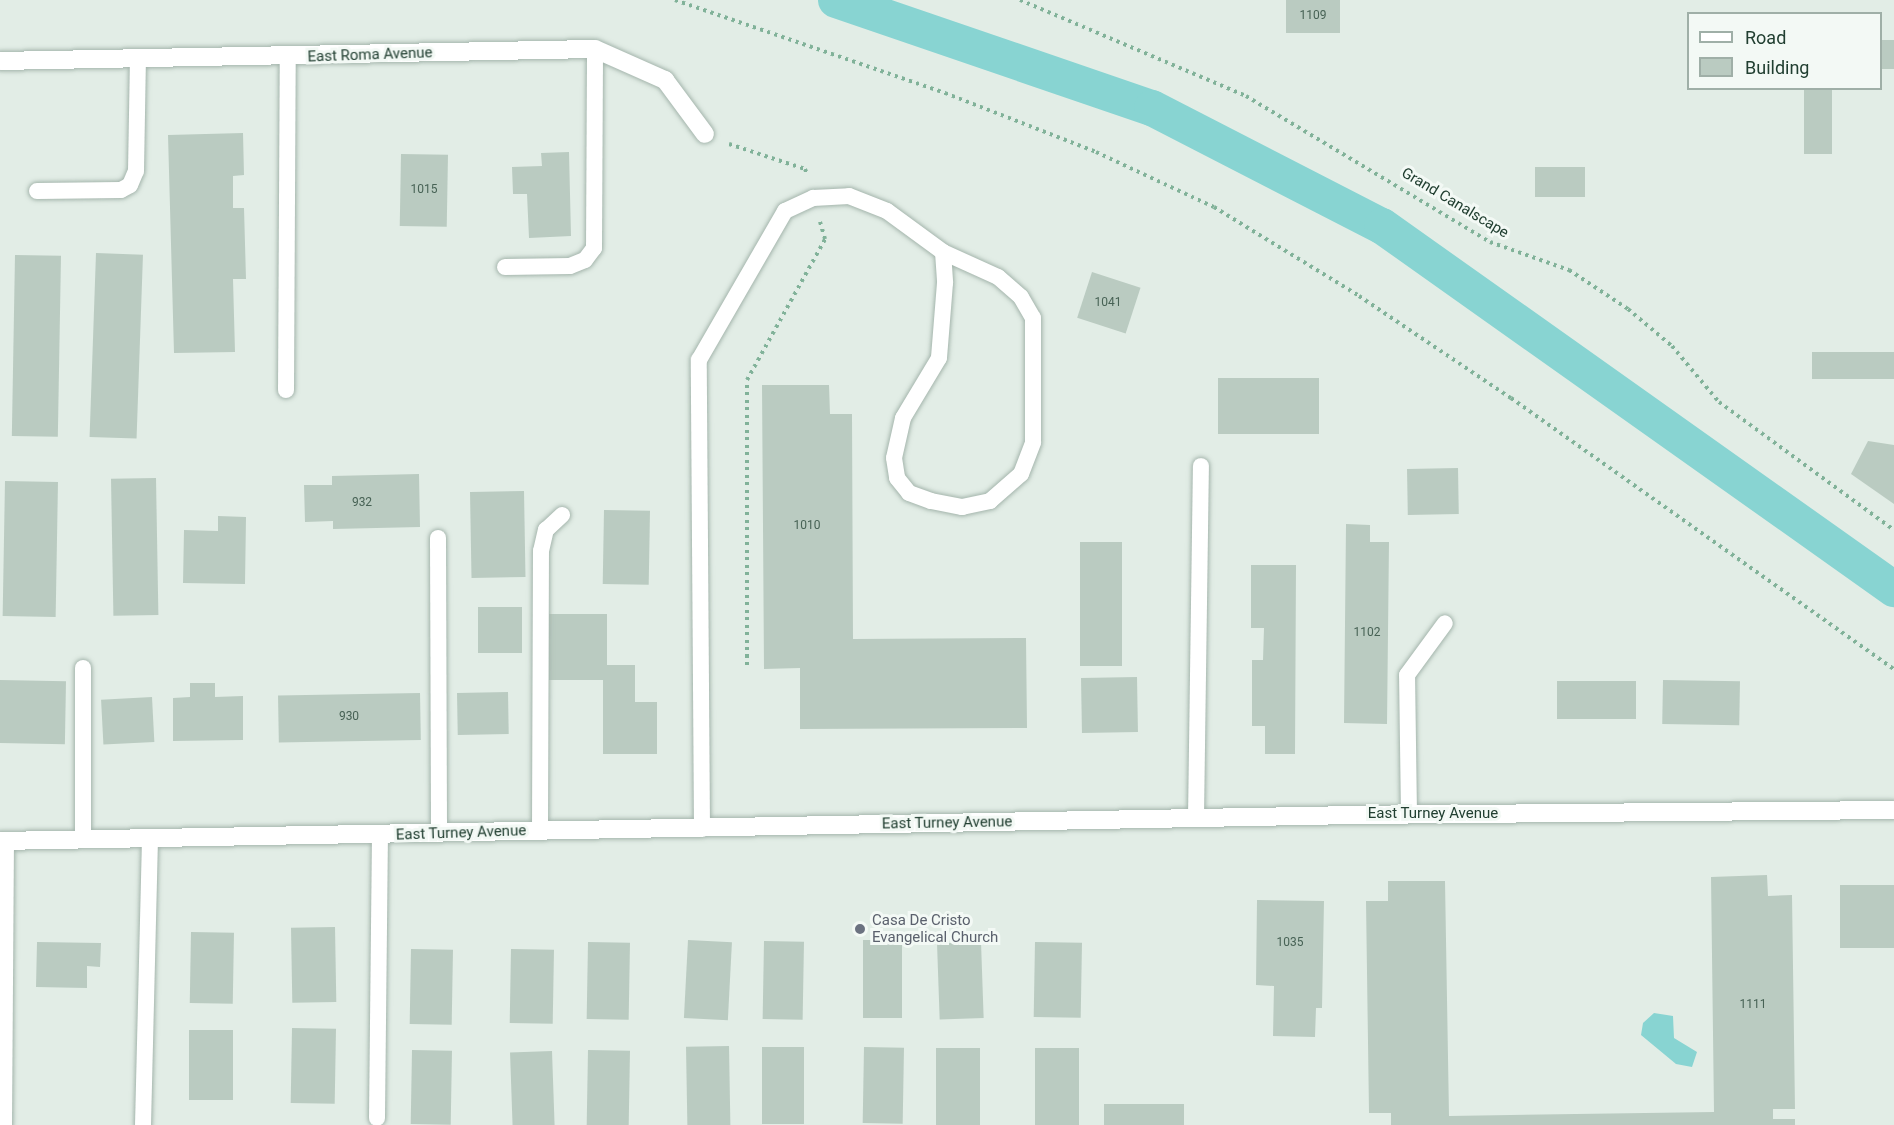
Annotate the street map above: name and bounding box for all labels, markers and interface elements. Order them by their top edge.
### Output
house number: 1109 [1300,9,1326,23]
legend [1687,12,1882,90]
text: Road [1745,27,1786,48]
street label: East Roma Avenue [307,44,433,66]
text: Building [1745,57,1809,78]
street label: Grand Canalscape [1398,164,1512,242]
house number: 1015 [411,183,437,197]
house number: 1041 [1095,296,1121,310]
house number: 932 [352,496,372,510]
house number: 1010 [794,519,820,533]
house number: 1102 [1354,626,1380,640]
house number: 930 [339,710,359,724]
street label: East Turney Avenue [1368,805,1498,823]
street label: East Turney Avenue [882,813,1012,833]
street label: East Turney Avenue [395,822,527,844]
place label: Casa De Cristo Evangelical Church [872,911,998,946]
marker: Casa De Cristo Evangelical Church [853,922,867,936]
house number: 1035 [1277,936,1303,950]
house number: 1111 [1740,998,1766,1012]

